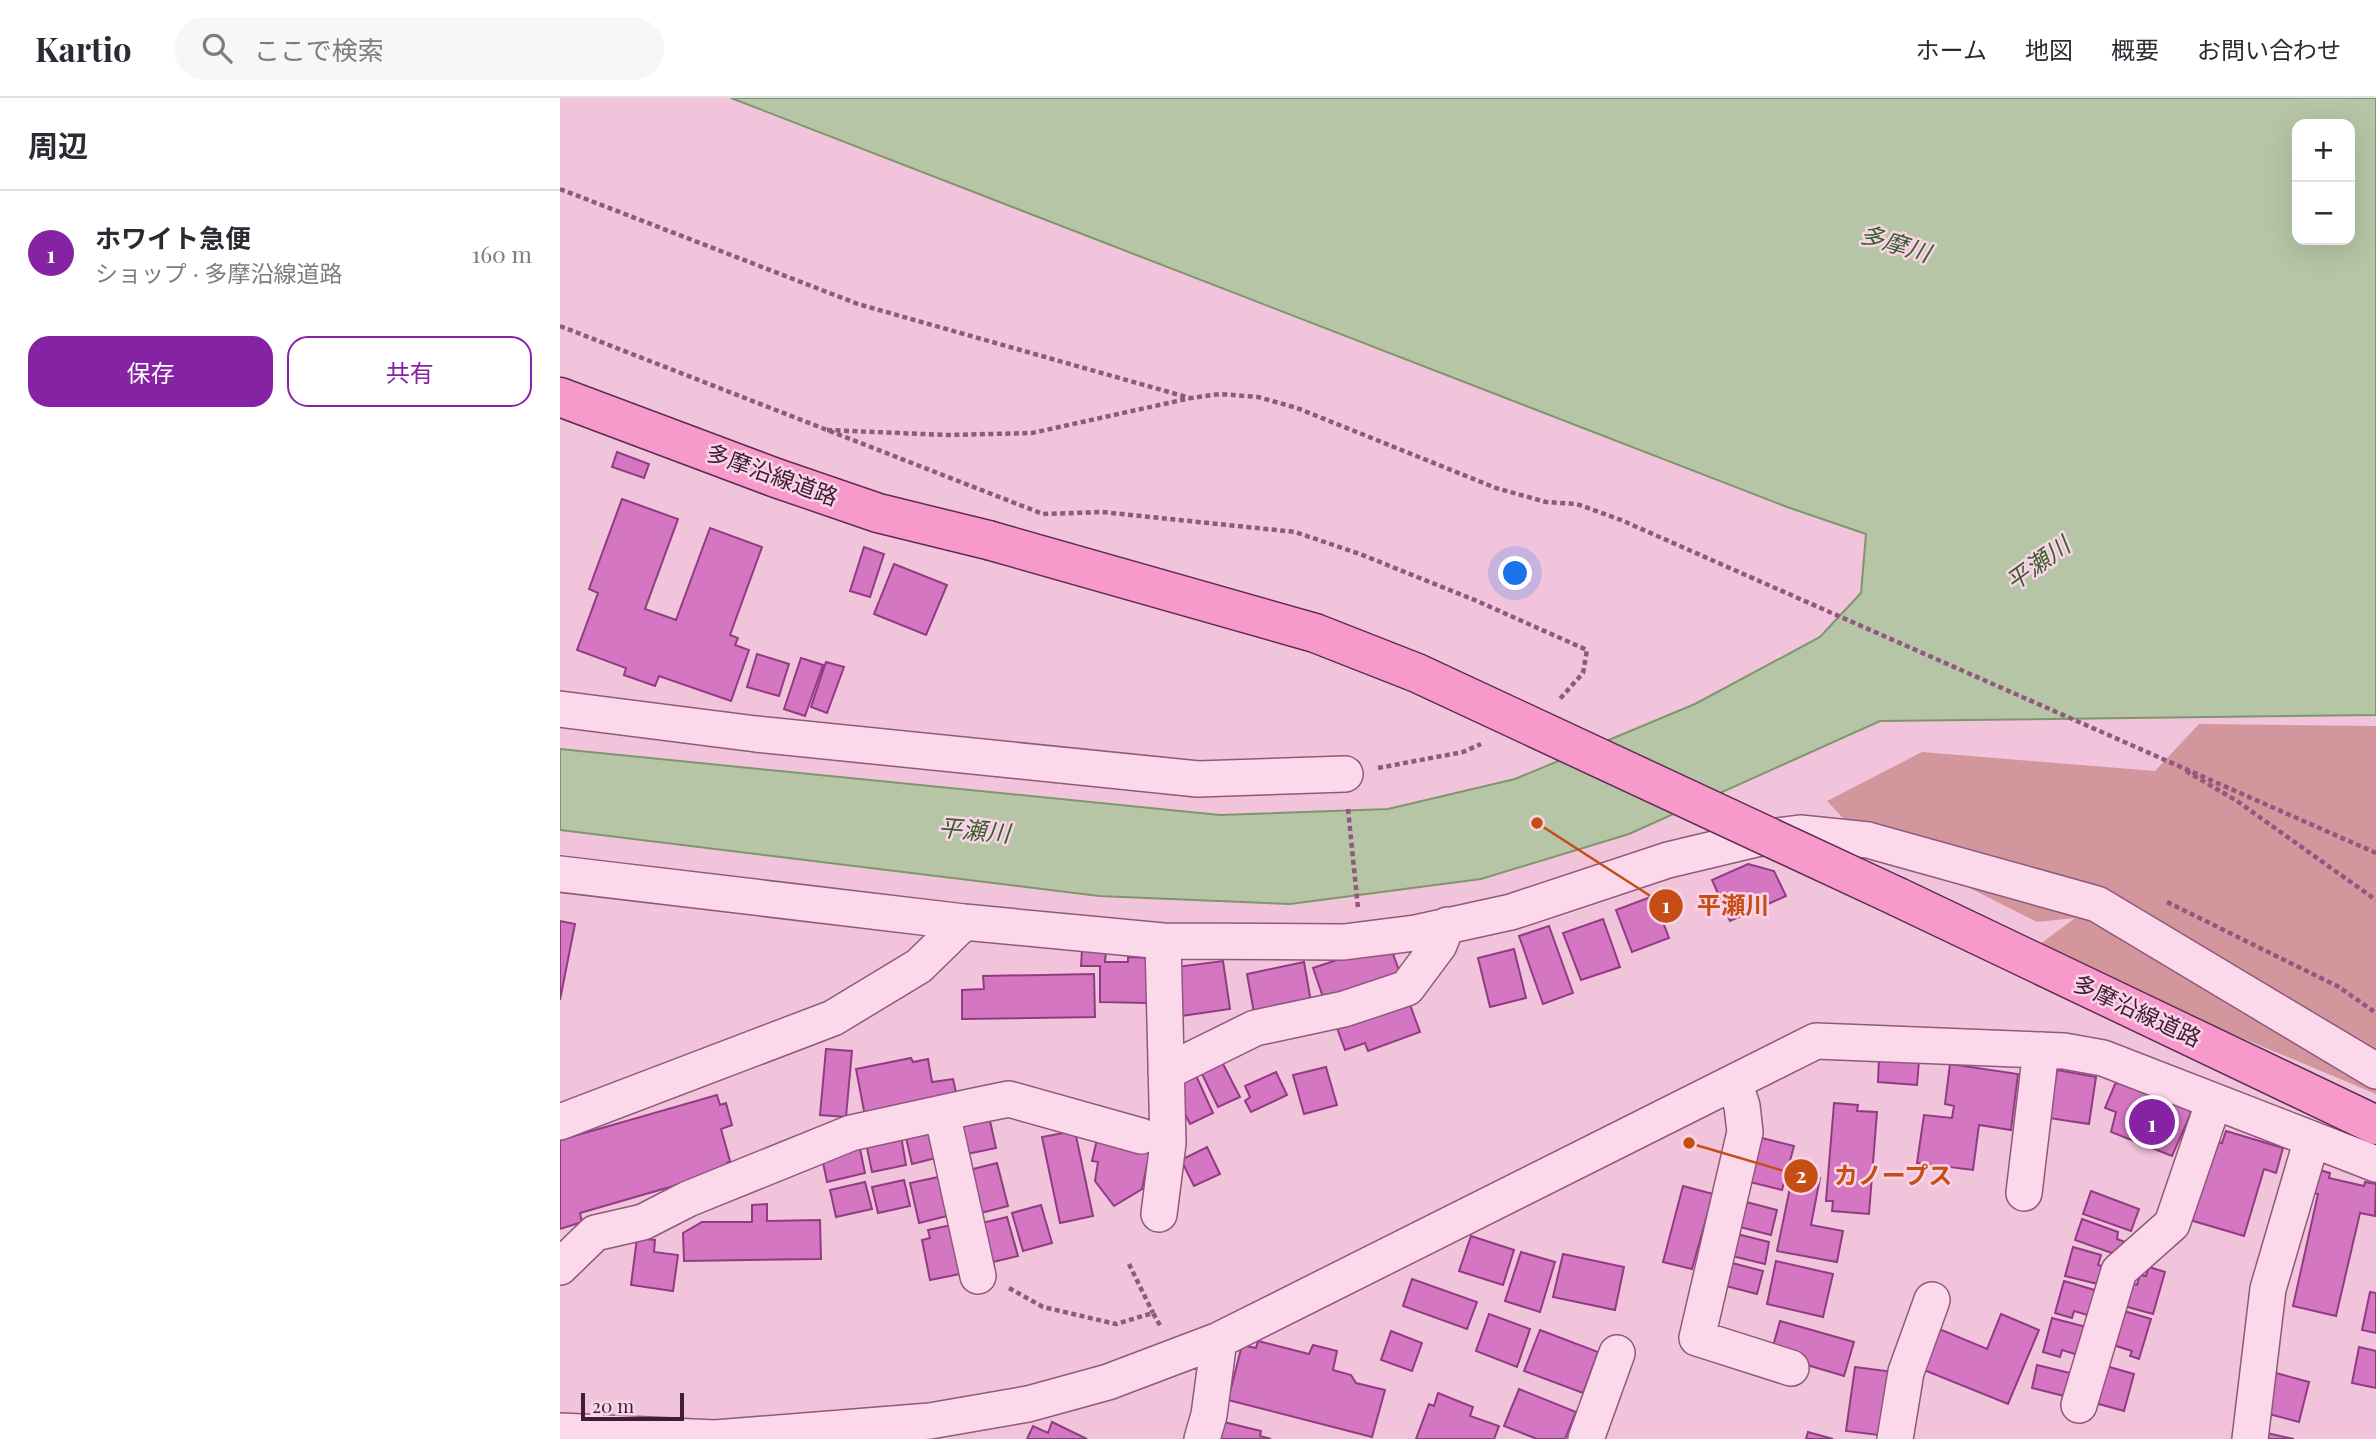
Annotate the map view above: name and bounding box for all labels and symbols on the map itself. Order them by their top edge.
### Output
water label: 多摩川 [1856,216,1938,269]
street label: 多摩沿線道路 [702,435,843,512]
water label: 平瀬川 [1998,527,2078,596]
your location [1498,556,1532,590]
water label: 平瀬川 [937,810,1014,848]
callout: 平瀬川 [1648,884,1783,929]
text: 平瀬川 [1697,888,1769,920]
text: 1 [1662,890,1670,918]
street label: 多摩沿線道路 [2069,966,2207,1053]
pin: 1 [2129,1096,2175,1148]
callout: カノープス [1784,1153,1967,1198]
text: カノープス [1834,1158,1952,1190]
text: 2 [1796,1160,1807,1188]
scale bar [581,1390,684,1422]

